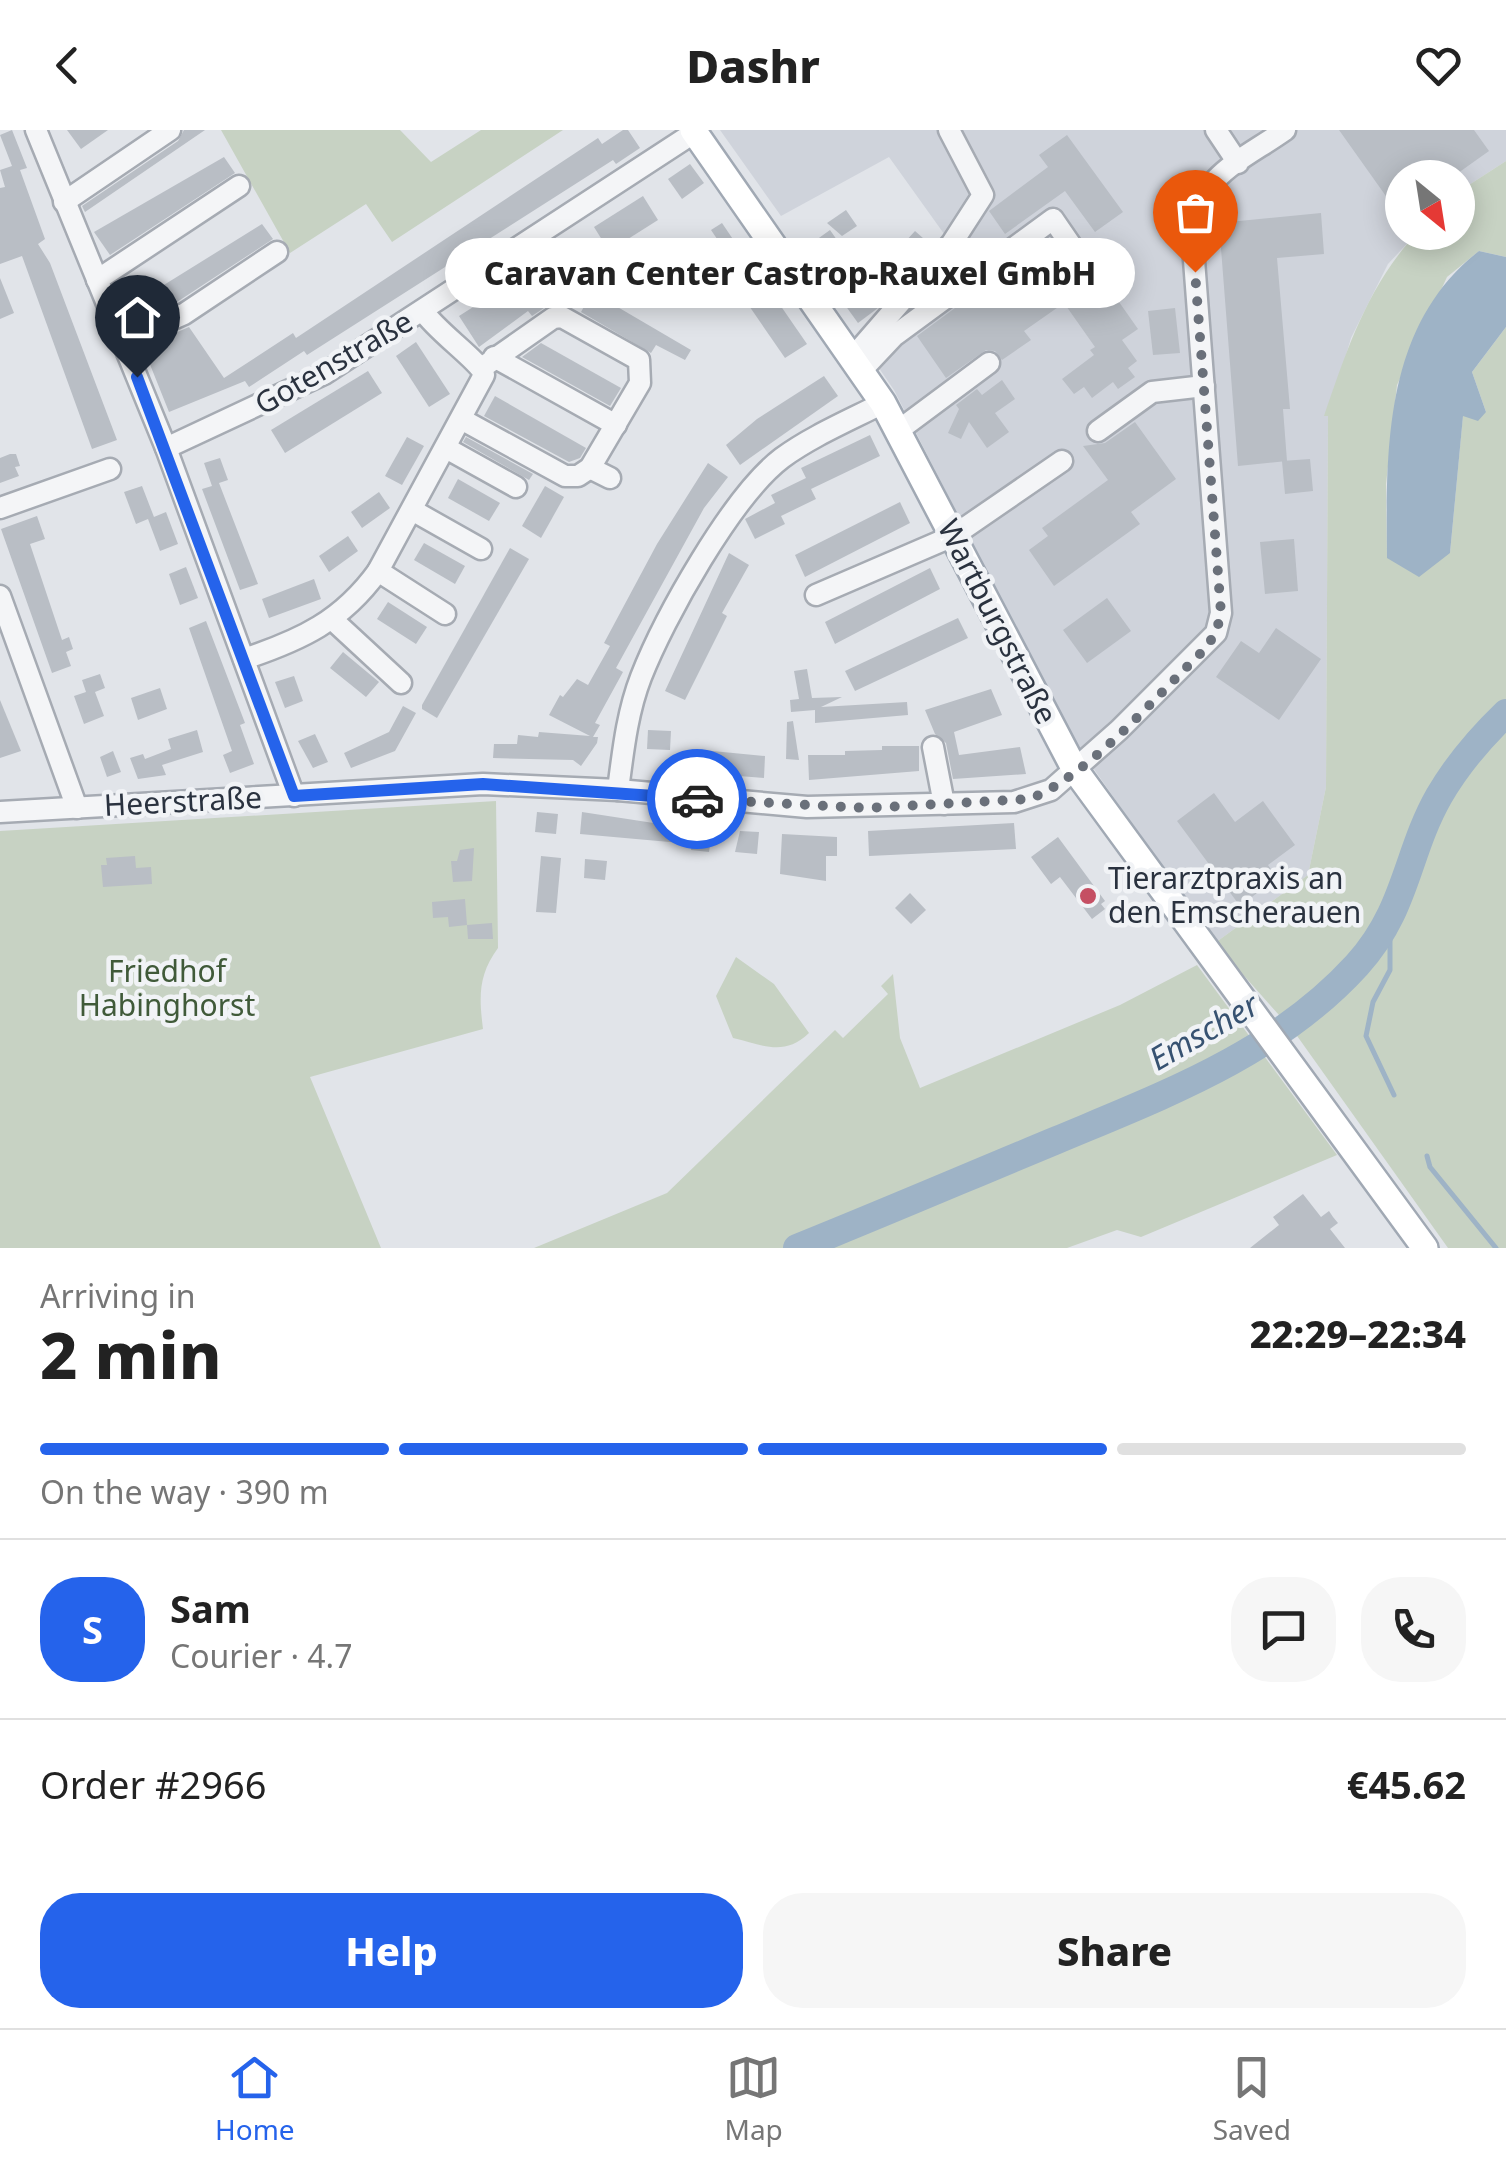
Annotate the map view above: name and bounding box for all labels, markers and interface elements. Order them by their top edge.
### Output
text: Dashr [686,35,820,96]
icon: back [40,38,95,93]
icon: heart [1411,38,1466,93]
north arrow [1385,160,1475,250]
map controls [1385,160,1475,250]
pin [1153,170,1238,273]
icon: bag [1168,185,1223,240]
callout: Caravan Center Castrop-Rauxel GmbH [445,237,1135,307]
text: Caravan Center Castrop-Rauxel GmbH [484,251,1096,294]
pin [95,275,180,378]
icon: home [110,290,165,345]
street label: Gotenstraße [247,300,420,423]
street label: Wartburgstraße [929,512,1068,731]
courier [647,749,747,849]
icon: car [670,772,725,827]
street label: Heerstraße [103,776,263,825]
place label: Tierarztpraxis an den Emscherauen [1108,857,1361,932]
marker: Tierarztpraxis an den Emscherauen [1077,885,1099,907]
park label: Friedhof Habinghorst [79,950,255,1025]
water label: Emscher [1141,981,1267,1079]
text: Arriving in [40,1274,195,1317]
text: 22:29–22:34 [1250,1307,1466,1359]
text: 2 min [40,1310,222,1398]
text: On the way · 390 m [40,1470,329,1513]
button: chat [1231,1577,1336,1682]
button: phone [1361,1577,1466,1682]
text: Sam [170,1582,251,1634]
text: S [82,1603,103,1655]
text: Courier · 4.7 [170,1634,353,1677]
text: Order #2966 [40,1758,266,1810]
text: €45.62 [1347,1758,1466,1810]
button: Help [40,1893,743,2008]
button: Share [763,1893,1466,2008]
tab: Home [215,2050,295,2148]
tab: Map [725,2050,783,2148]
tab: Saved [1213,2050,1291,2148]

